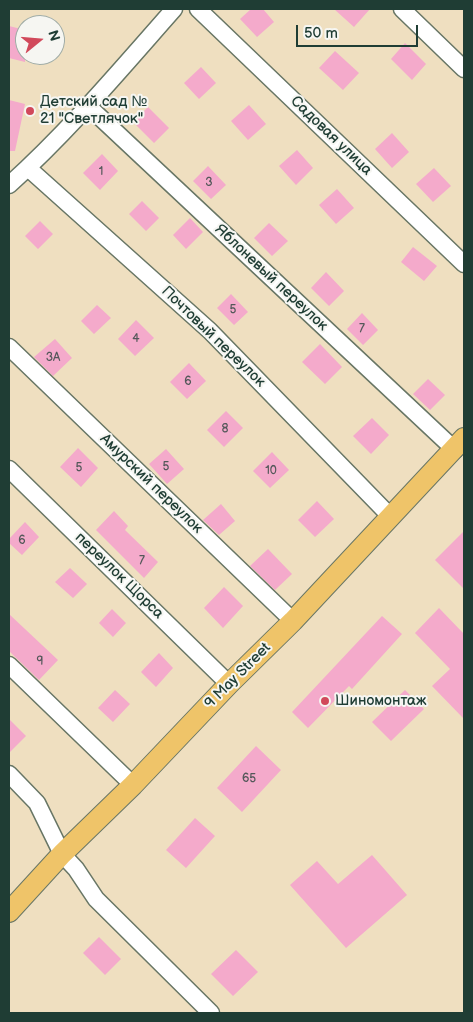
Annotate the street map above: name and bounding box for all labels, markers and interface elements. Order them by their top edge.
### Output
north arrow [15,15,65,65]
scale bar [298,15,420,47]
text: 50 m [304,24,338,43]
text: N [44,28,64,43]
place label: Детский сад № 21 "Светлячок" [40,93,147,128]
street label: Садовая улица [286,93,376,179]
marker: Детский сад № 21 "Светлячок" [24,105,36,117]
house number: 1 [99,165,103,179]
house number: 3 [205,176,213,190]
street label: Яблоневый переулок [211,221,331,335]
street label: Почтовый переулок [157,283,269,391]
house number: 5 [230,303,236,317]
house number: 7 [359,322,365,336]
house number: 4 [132,332,140,346]
house number: 3А [46,351,60,365]
house number: 6 [184,375,192,389]
house number: 8 [222,422,228,436]
street label: Амурский переулок [96,430,206,538]
house number: 5 [163,460,169,474]
house number: 5 [76,461,82,475]
house number: 10 [265,464,277,478]
street label: переулок Щорса [71,529,167,623]
house number: 6 [18,534,26,548]
house number: 7 [139,554,145,568]
street label: 9 May Street [201,639,275,713]
house number: 9 [37,655,43,669]
place label: Шиномонтаж [335,692,426,710]
marker: Шиномонтаж [319,695,331,707]
house number: 65 [242,772,256,786]

